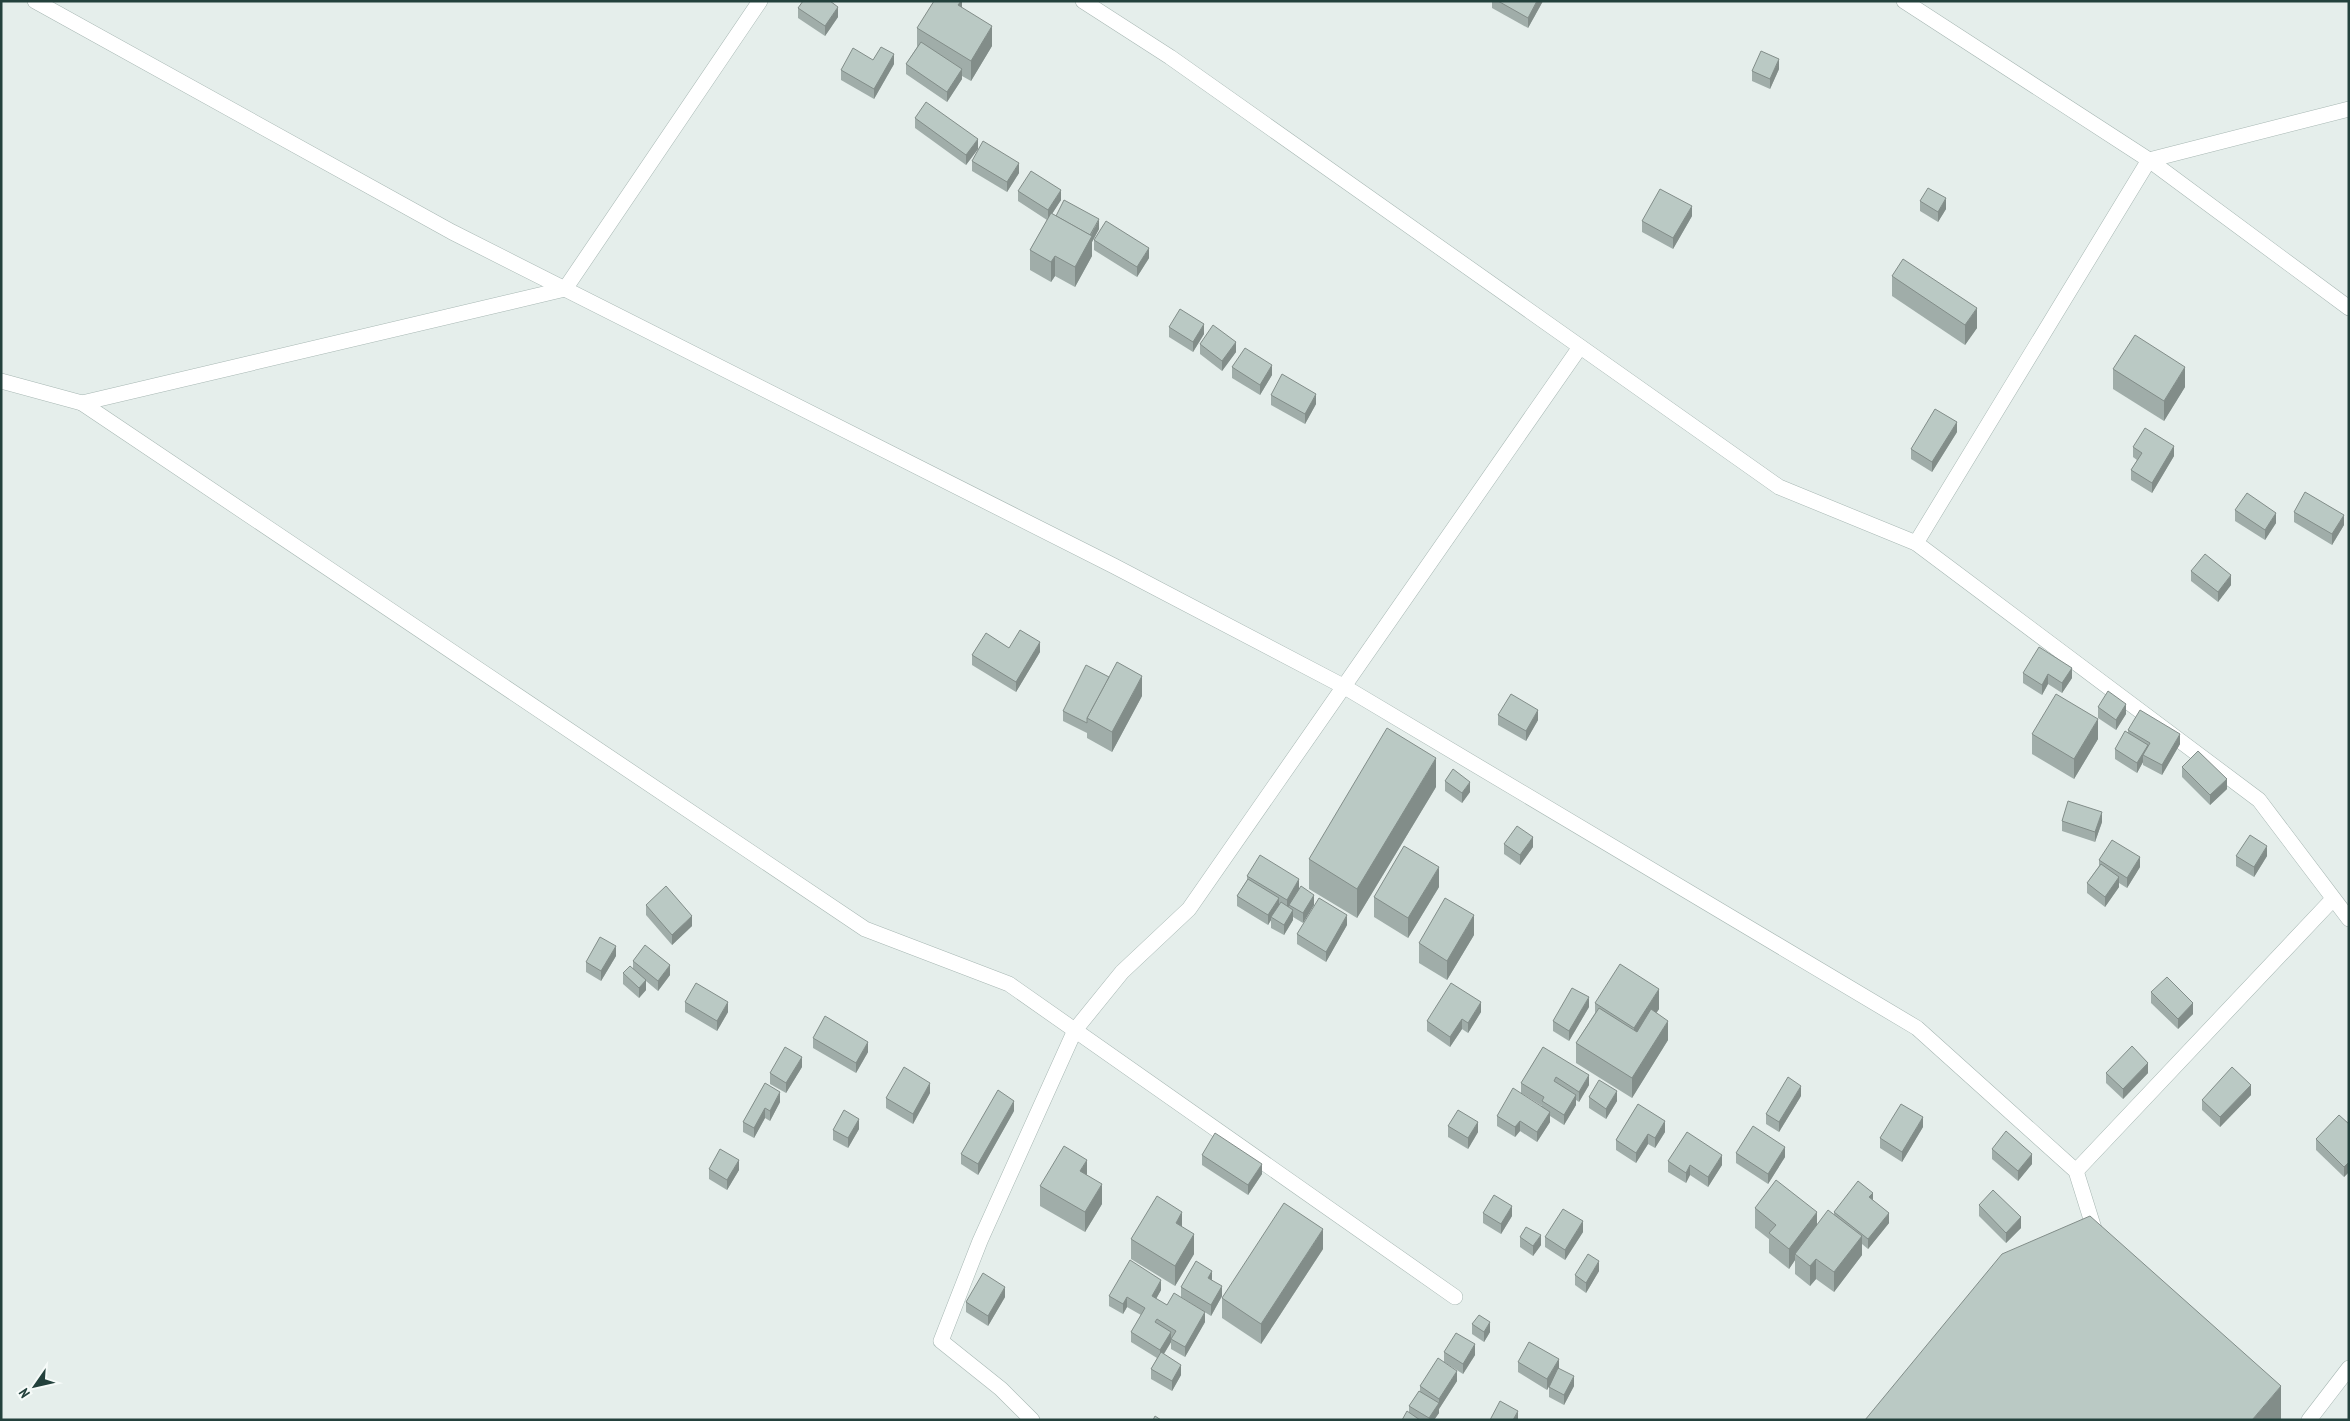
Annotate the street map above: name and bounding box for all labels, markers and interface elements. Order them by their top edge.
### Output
north arrow [10,1361,60,1411]
text: N [15,1385,34,1401]

